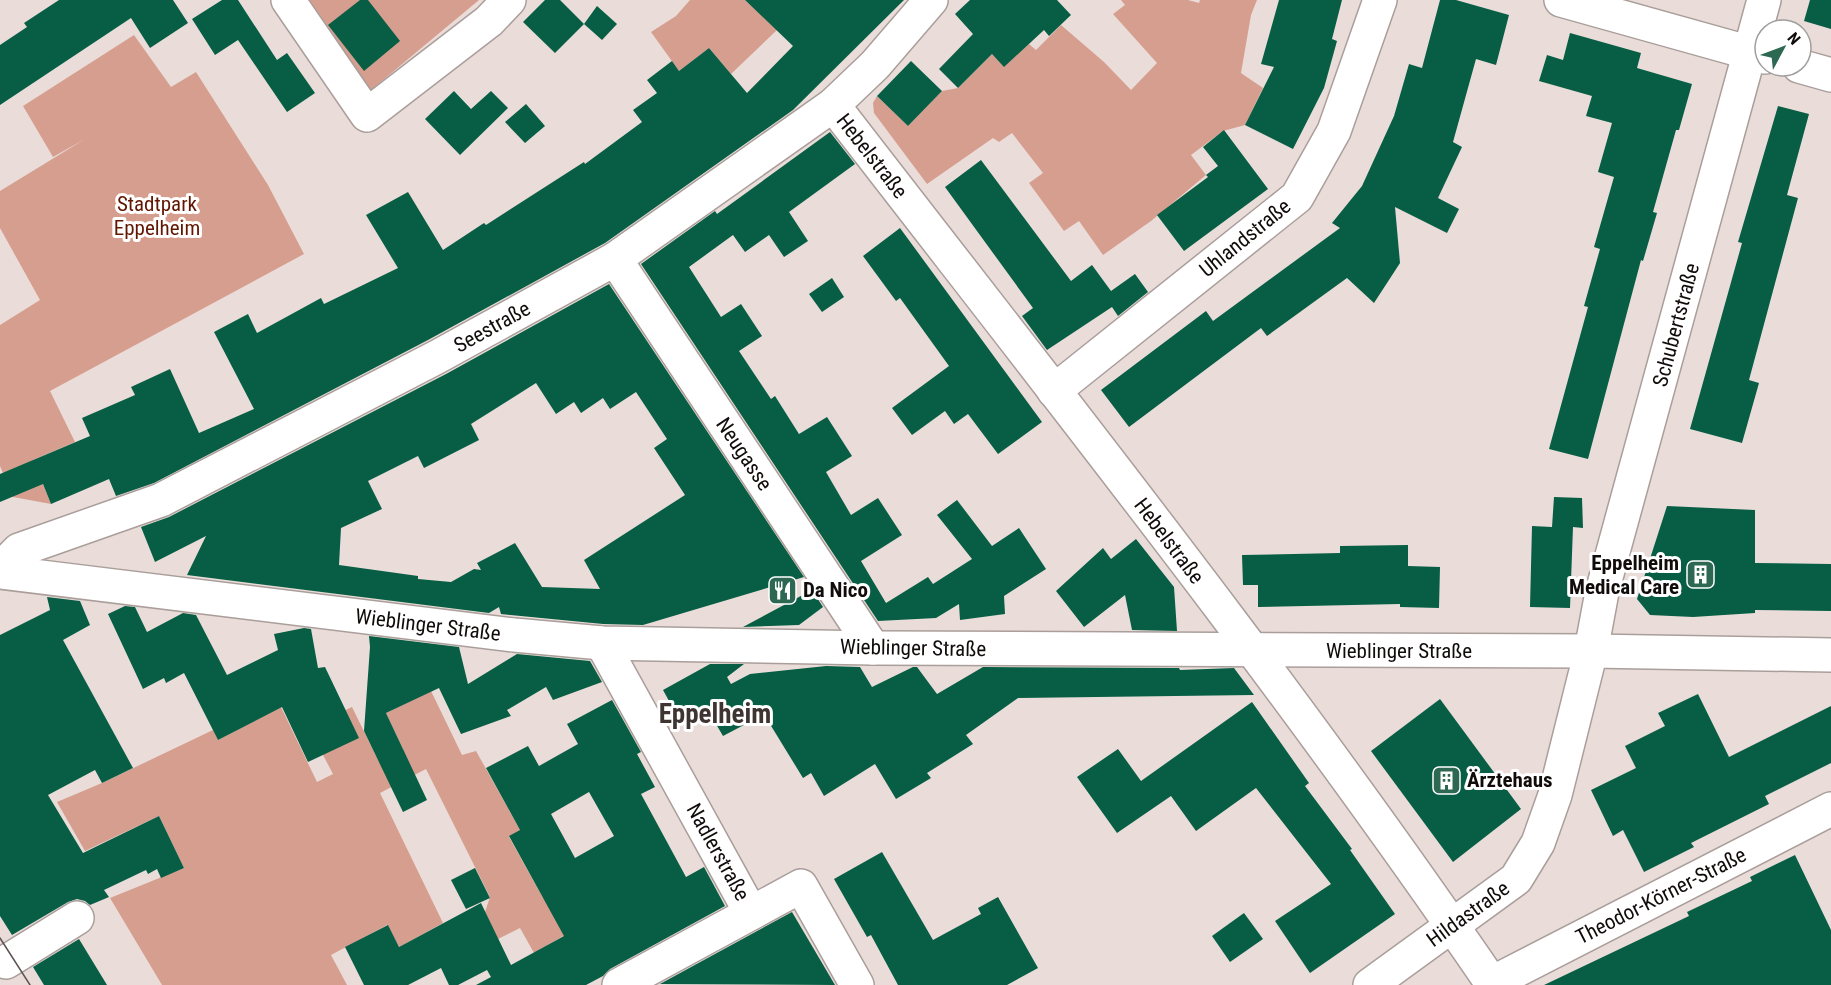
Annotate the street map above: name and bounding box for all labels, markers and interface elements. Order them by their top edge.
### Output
north arrow [1753,18,1813,78]
text: N [1784,29,1804,48]
street label: Hebelstraße [832,109,912,203]
park label: Stadtpark Eppelheim [114,192,200,240]
street label: Uhlandstraße [1195,194,1295,282]
street label: Schubertstraße [1648,260,1704,389]
street label: Seestraße [450,296,534,358]
street label: Neugasse [711,413,777,495]
street label: Hebelstraße [1129,494,1209,588]
place label: Eppelheim Medical Care [1569,551,1679,599]
building icon: Eppelheim Medical Care [1684,559,1716,591]
restaurant icon: Da Nico [766,574,798,606]
place label: Da Nico [803,578,868,602]
street label: Wieblinger Straße [354,604,502,646]
street label: Wieblinger Straße [840,635,986,661]
street label: Wieblinger Straße [1326,639,1472,663]
district label: Eppelheim [659,698,771,730]
building icon: Ärztehaus [1430,764,1462,796]
place label: Ärztehaus [1467,768,1553,792]
street label: Nadlerstraße [682,799,755,905]
street label: Theodor-Körner-Straße [1572,843,1750,949]
street label: Hildastraße [1422,876,1514,952]

